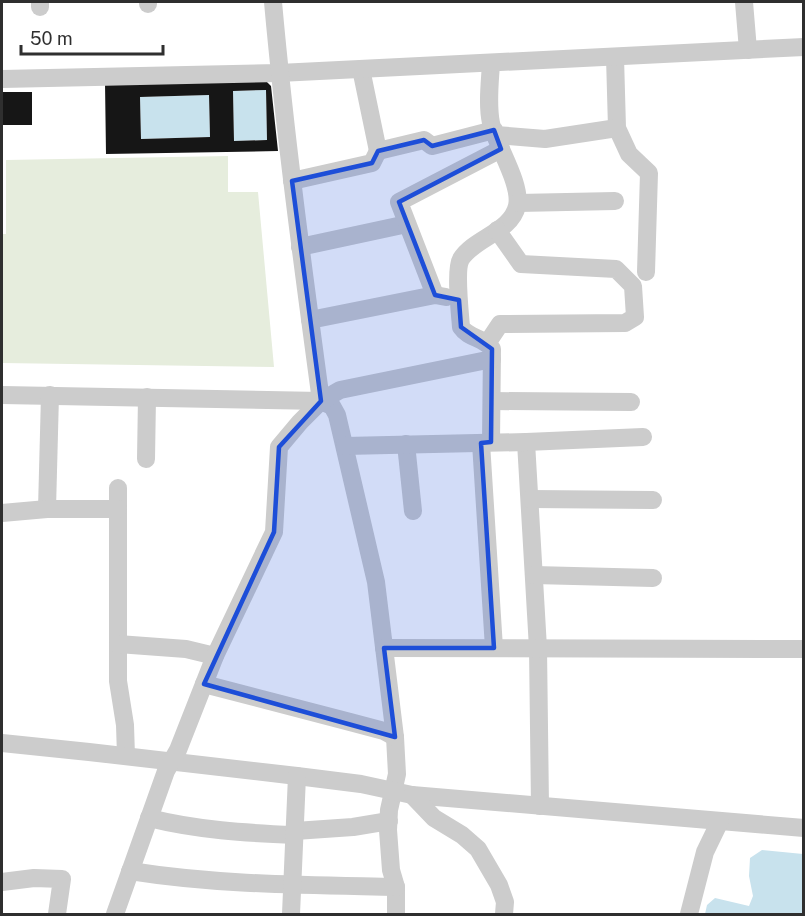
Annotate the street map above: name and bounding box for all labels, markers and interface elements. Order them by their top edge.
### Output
scale bar [21,18,164,56]
text: 50 m [30,28,73,49]

